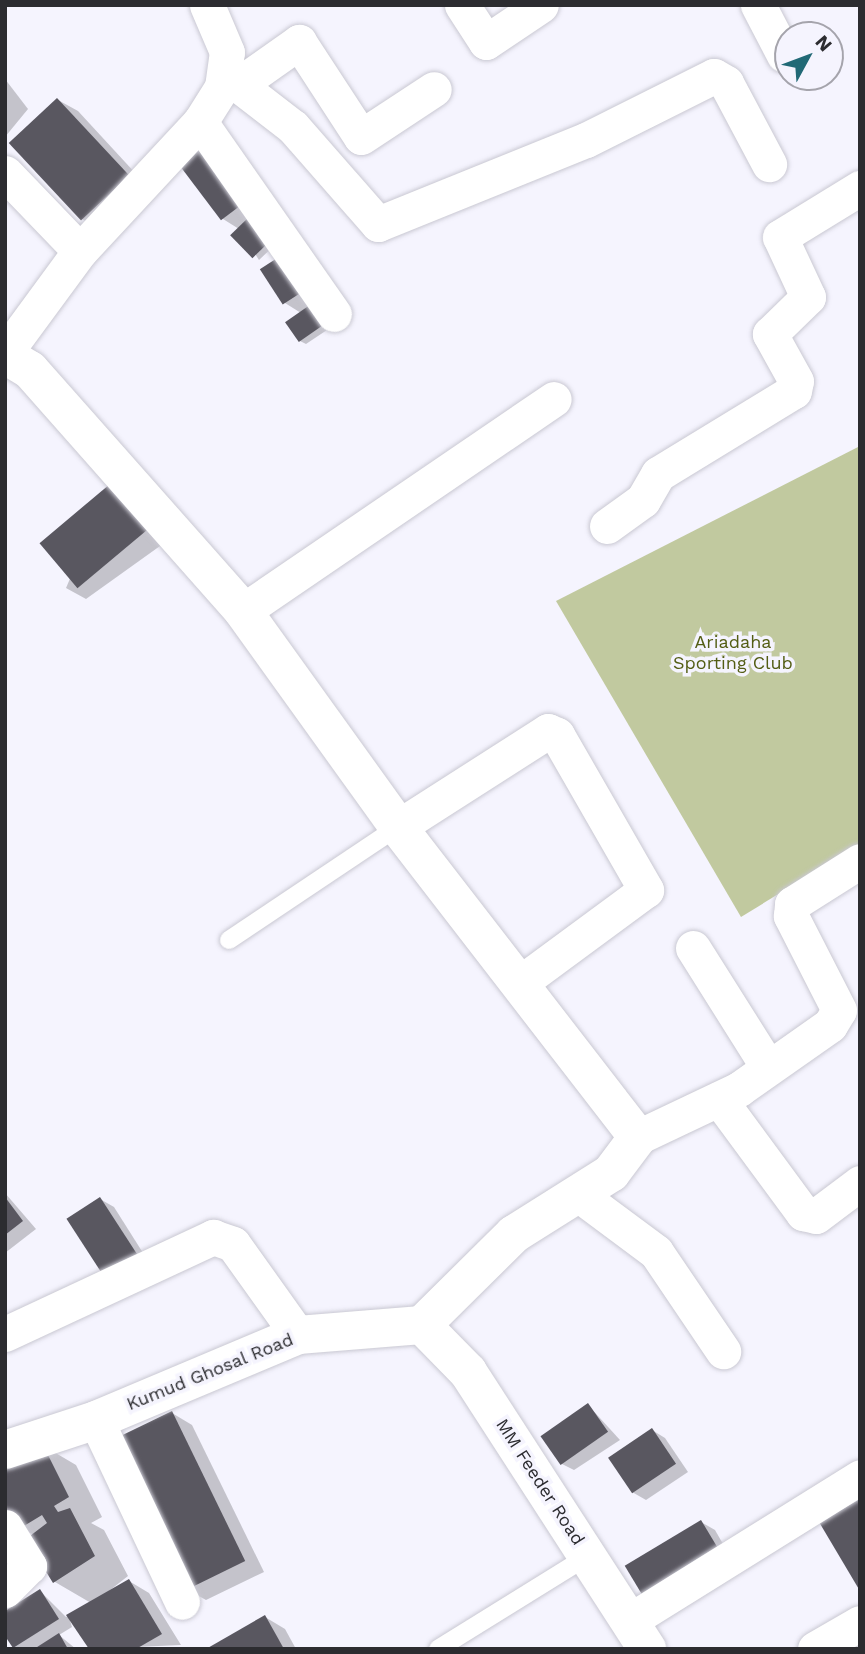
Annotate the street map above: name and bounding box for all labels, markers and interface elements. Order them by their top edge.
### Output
north arrow [774,21,844,91]
text: N [810,30,837,56]
park label: Ariadaha Sporting Club [673,632,793,674]
street label: Kumud Ghosal Road [123,1329,297,1415]
street label: MM Feeder Road [491,1415,589,1549]

